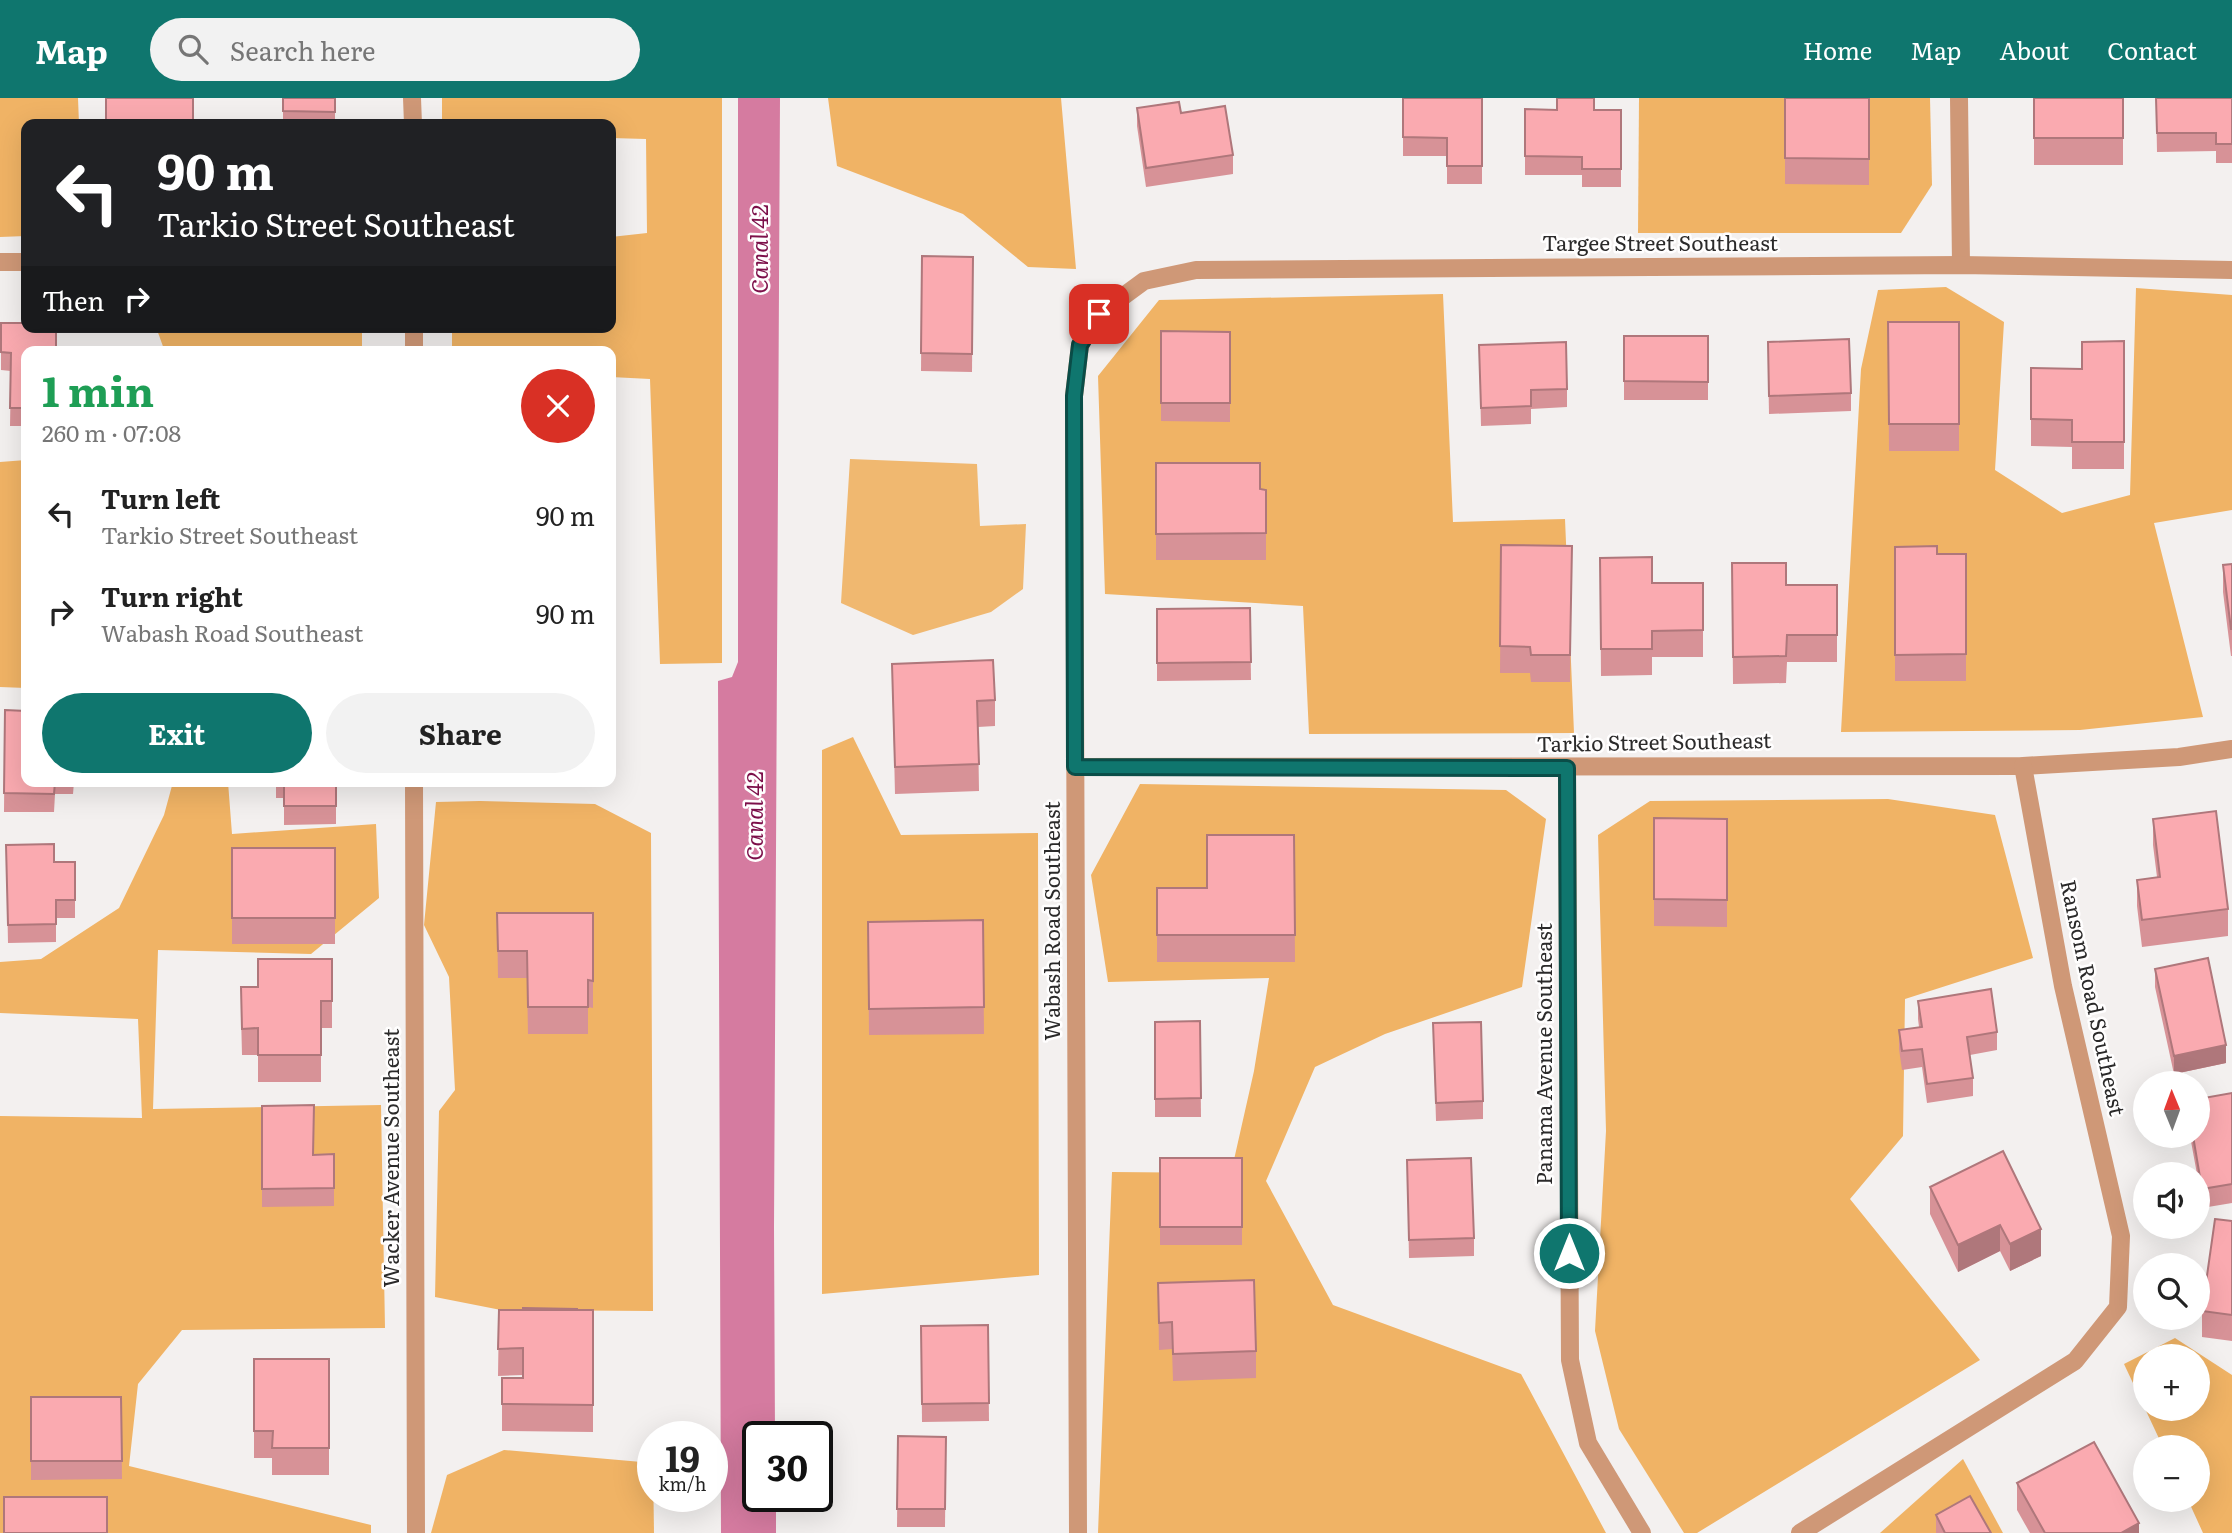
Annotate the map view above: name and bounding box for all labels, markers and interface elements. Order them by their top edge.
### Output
search box [150,18,640,81]
text: Map [35,25,108,74]
icon: search [174,30,212,68]
text: Search here [230,30,376,69]
text: Home [1803,32,1872,67]
text: Map [1910,32,1961,67]
text: About [1999,32,2069,67]
text: Contact [2107,32,2197,67]
text: 90 m [157,132,274,205]
icon: left [42,147,133,238]
text: Tarkio Street Southeast [157,199,515,247]
water label: Canal 42 [741,204,775,294]
street label: Targee Street Southeast [1542,226,1779,257]
text: Then [42,280,104,319]
icon: right [118,280,156,318]
pin [1069,284,1129,344]
icon: arrive [1080,295,1118,333]
text: 1 min [42,358,154,420]
button: close [521,369,595,443]
text: 260 m · 07:08 [42,415,181,449]
text: Turn left [101,478,220,517]
icon: left [42,495,80,533]
text: 90 m [536,495,595,534]
text: Tarkio Street Southeast [101,517,358,551]
text: Turn right [101,576,243,615]
icon: right [42,593,80,631]
text: 90 m [536,593,595,632]
text: Wabash Road Southeast [101,615,363,649]
button: Exit [42,693,312,773]
button: Share [326,693,595,773]
street label: Tarkio Street Southeast [1536,723,1772,758]
water label: Canal 42 [736,771,770,861]
street label: Wabash Road Southeast [1035,801,1066,1041]
street label: Ransom Road Southeast [2054,877,2135,1119]
street label: Panama Avenue Southeast [1527,922,1558,1185]
street label: Wacker Avenue Southeast [374,1028,405,1287]
north arrow [2133,1071,2210,1148]
map controls [2133,1071,2210,1512]
button: sound [2133,1162,2210,1239]
position arrow [1532,1216,1606,1290]
button: search [2133,1253,2210,1330]
button: + [2133,1344,2210,1421]
speed limit sign: 30 [742,1421,833,1512]
text: 19 [665,1431,700,1483]
button: − [2133,1435,2210,1512]
text: km/h [659,1470,706,1497]

